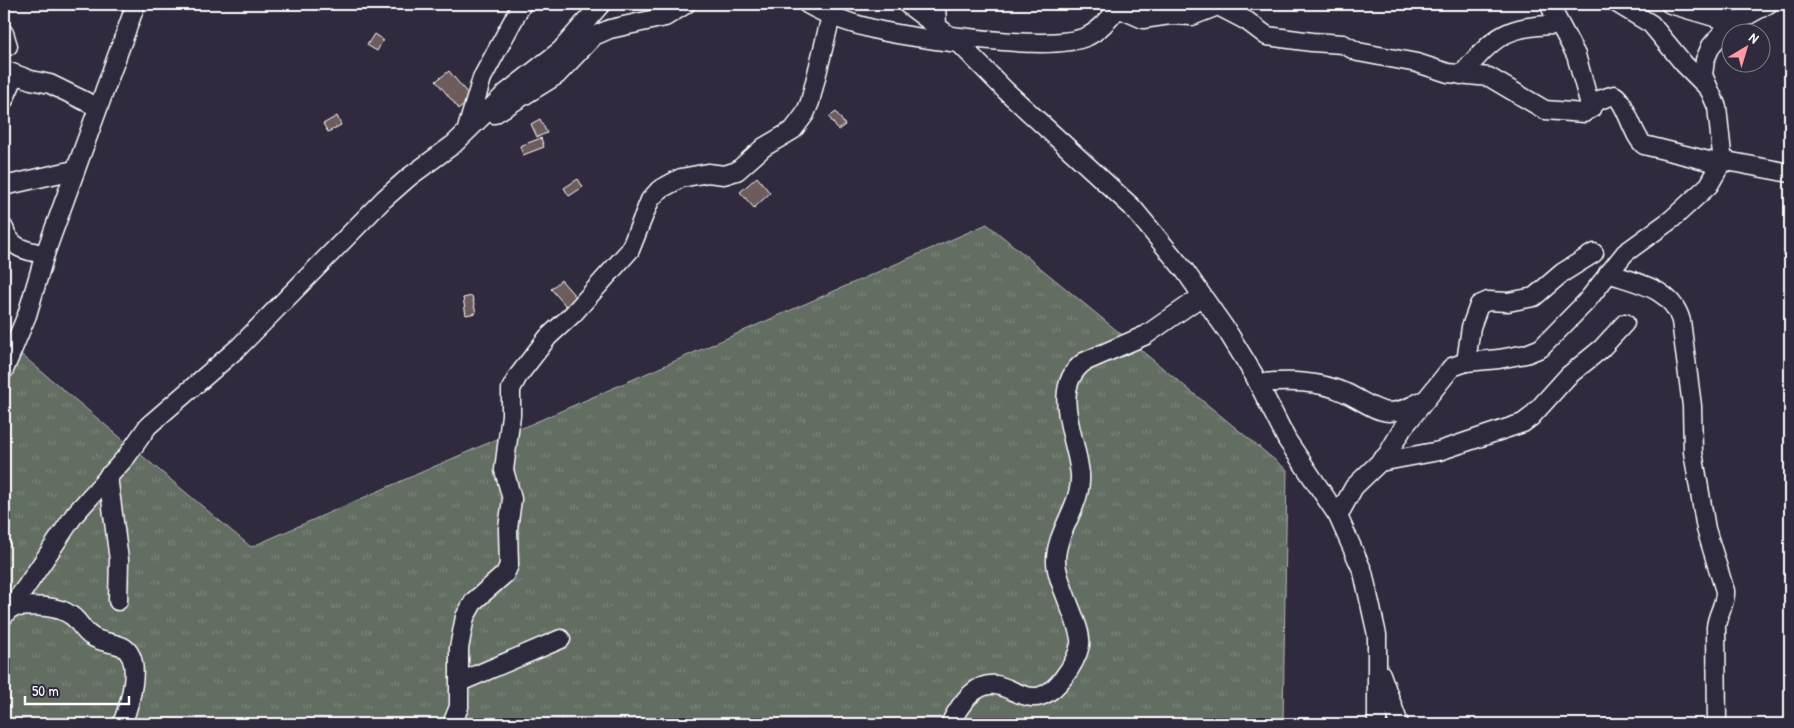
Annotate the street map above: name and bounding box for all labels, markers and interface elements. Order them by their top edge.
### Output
north arrow [1722,22,1772,72]
text: N [1746,28,1764,47]
scale bar [25,673,129,705]
text: 50 m [32,680,59,701]

